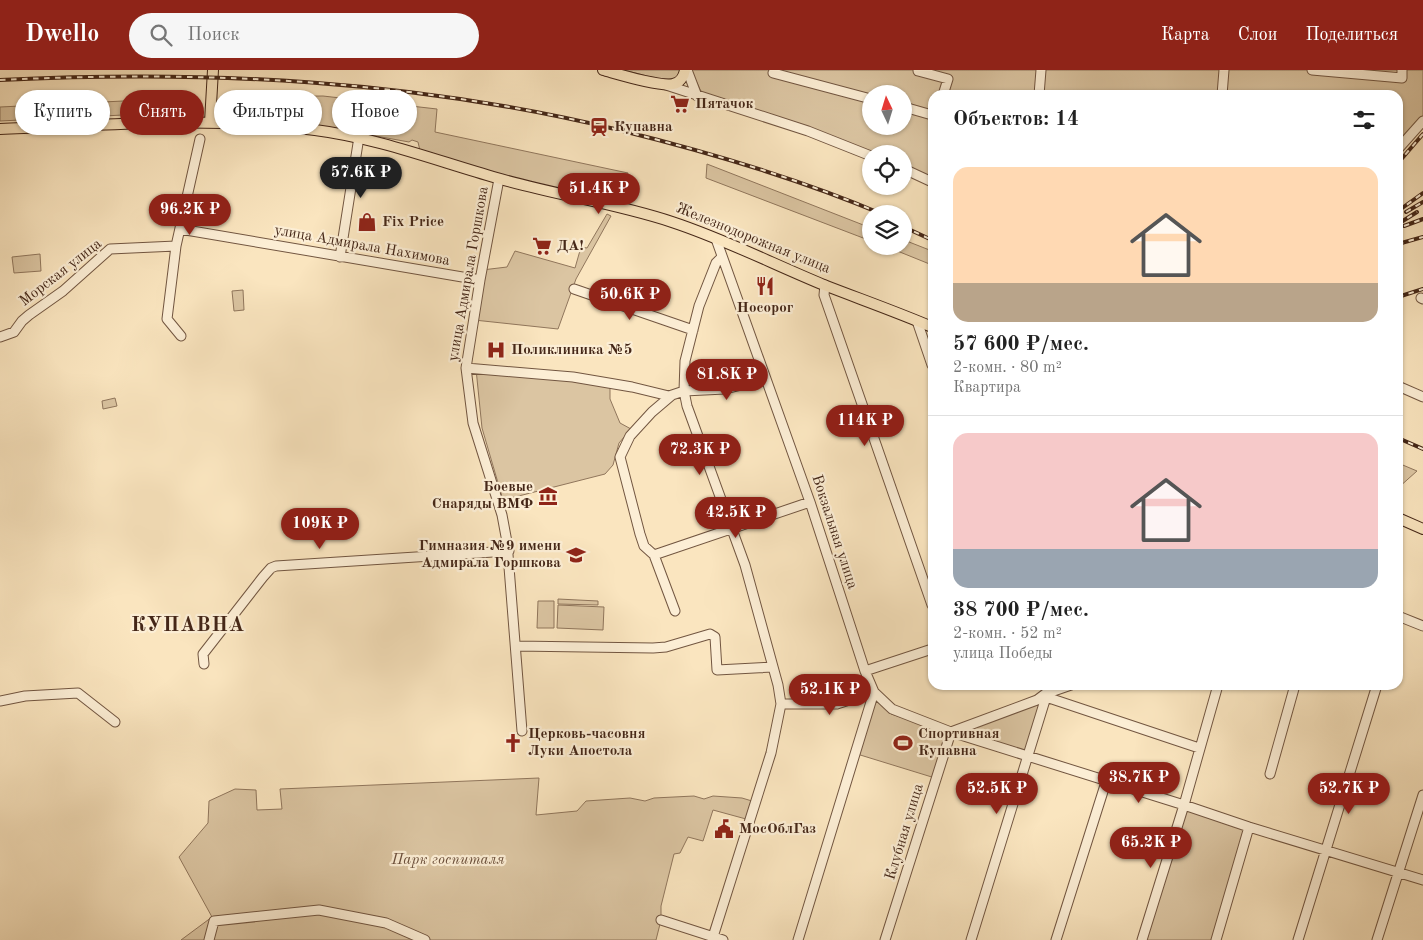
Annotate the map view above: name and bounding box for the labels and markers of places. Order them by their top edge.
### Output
supermarket icon: Пятачок [669,93,691,115]
place label: Пятачок [695,97,753,112]
station icon: Купавна [588,116,610,138]
place label: Купавна [614,120,673,135]
pin: 57.6K ₽ [315,156,407,199]
pin: 51.4K ₽ [553,172,645,215]
pin: 96.2K ₽ [144,194,236,236]
shop icon: Fix Price [356,211,378,233]
place label: Fix Price [382,215,444,230]
supermarket icon: ДА! [531,235,553,257]
place label: ДА! [557,239,584,254]
restaurant icon: Носорог [754,275,776,297]
pin: 50.6K ₽ [584,278,676,321]
place label: Носорог [737,301,794,316]
hospital icon: Поликлиника №5 [485,339,507,361]
place label: Поликлиника №5 [511,343,633,358]
pin: 81.8K ₽ [681,358,773,401]
pin: 114K ₽ [824,404,906,447]
pin: 72.3K ₽ [654,434,746,476]
place label: Боевые Снаряды ВМФ [432,480,533,512]
museum icon: Боевые Снаряды ВМФ [537,485,559,507]
pin: 42.5K ₽ [690,496,782,539]
pin: 109K ₽ [279,508,361,550]
place label: Гимназия №9 имени Адмирала Горшкова [418,539,561,571]
school or university icon: Гимназия №9 имени Адмирала Горшкова [565,544,587,566]
pin: 52.1K ₽ [784,674,876,716]
place label: Церковь-часовня Луки Апостола [528,727,645,759]
place label: Спортивная Купавна [918,727,1000,759]
church icon: Церковь-часовня Луки Апостола [502,732,524,754]
sports icon: Спортивная Купавна [892,732,914,754]
pin: 38.7K ₽ [1093,762,1185,804]
pin: 52.5K ₽ [951,772,1043,815]
pin: 52.7K ₽ [1303,772,1395,815]
public building icon: МосОблГаз [713,818,735,840]
place label: МосОблГаз [739,822,816,837]
pin: 65.2K ₽ [1105,826,1197,869]

